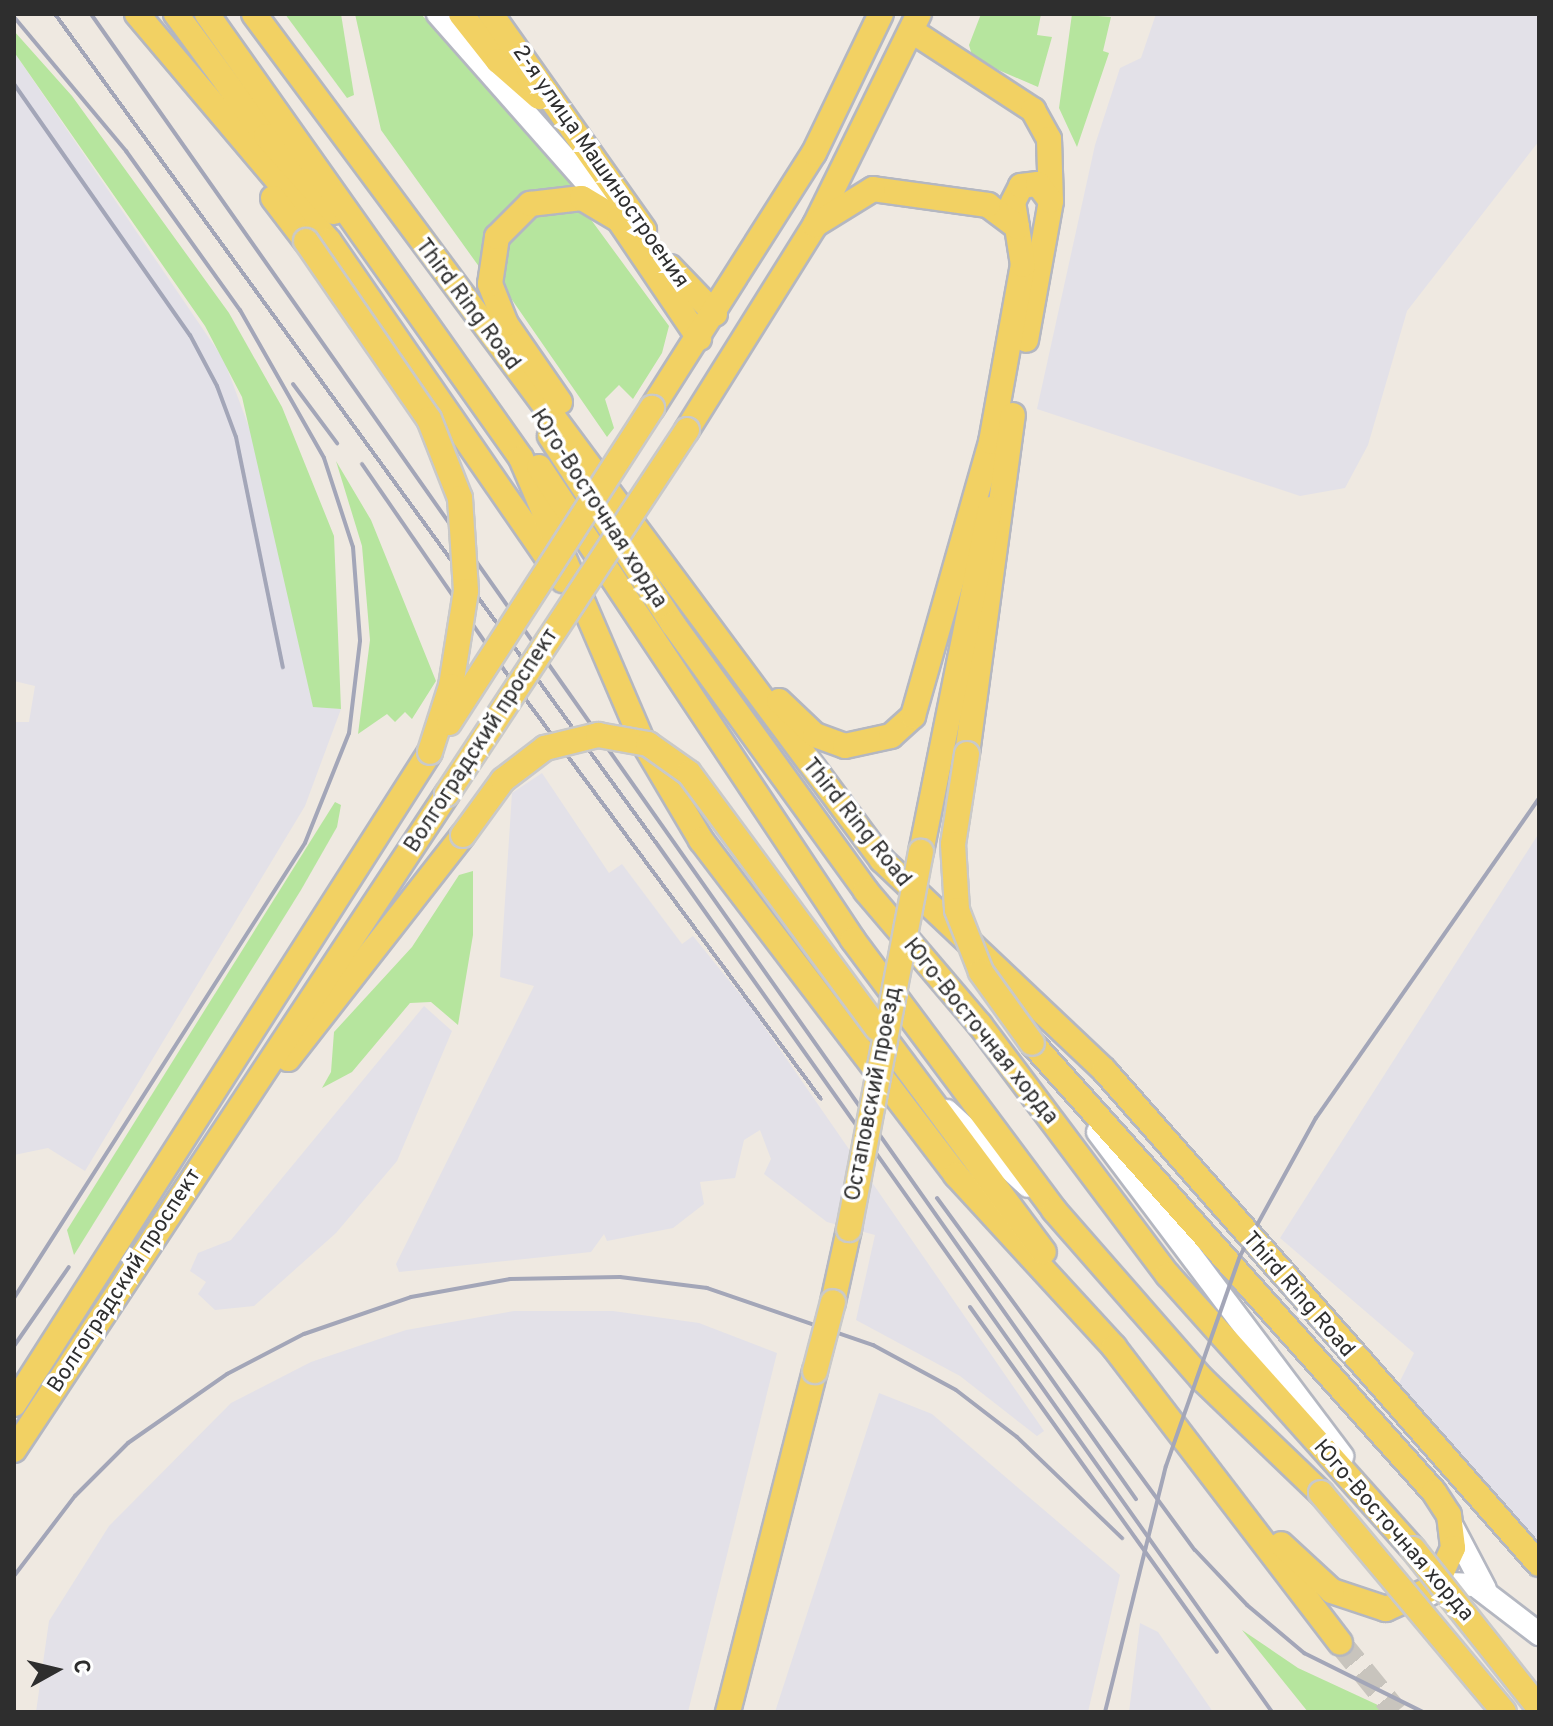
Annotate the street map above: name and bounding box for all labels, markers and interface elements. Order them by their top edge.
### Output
street label: 2-я улица Машиностроения [506,41,694,293]
street label: Third Ring Road [409,234,525,376]
street label: Юго-Восточная хорда [524,405,672,613]
street label: Волгоградский проспект [400,624,564,858]
street label: Third Ring Road [796,753,916,893]
street label: Юго-Восточная хорда [897,934,1063,1130]
street label: Остаповский проезд [840,985,908,1203]
street label: Волгоградский проспект [43,1164,207,1398]
street label: Third Ring Road [1236,1227,1360,1363]
street label: Юго-Восточная хорда [1307,1435,1479,1627]
north arrow [16,1630,96,1710]
text: С [66,1658,95,1675]

